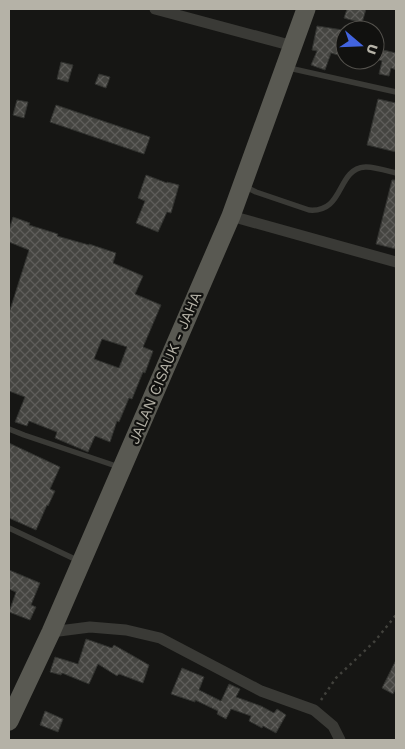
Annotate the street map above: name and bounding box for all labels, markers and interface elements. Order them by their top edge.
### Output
north arrow [335,20,385,70]
text: U [363,42,381,57]
street label: JALAN CISAUK - JAHA [125,289,205,447]

